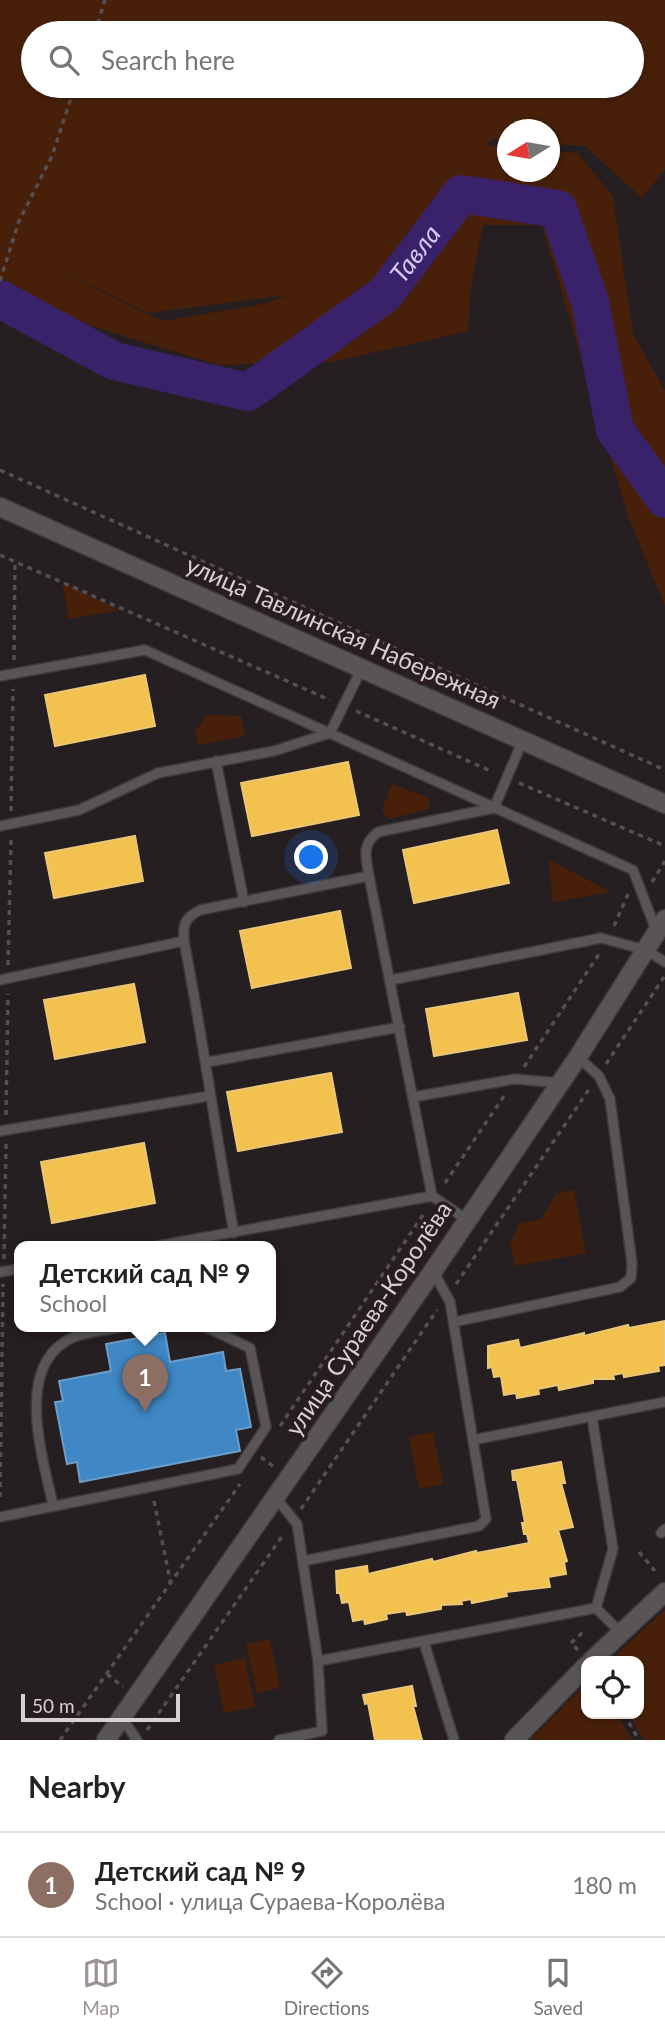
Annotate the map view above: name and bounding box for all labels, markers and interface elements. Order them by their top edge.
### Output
search box [21,21,644,98]
icon: search [45,41,83,79]
text: Search here [101,44,235,76]
north arrow [497,119,560,182]
water label: Тавла [382,218,447,289]
street label: улица Тавлинская Набережная [182,549,505,714]
your location [294,840,328,874]
street label: улица Сураева-Королёва [278,1195,457,1441]
popup [14,1241,276,1332]
text: Детский сад № 9 [40,1257,250,1289]
text: School [40,1289,107,1317]
pin: 1 [122,1354,168,1412]
map controls [581,1656,644,1719]
button: locate [581,1656,644,1719]
scale bar [21,1691,180,1723]
text: 50 m [32,1694,75,1717]
text: Nearby [28,1768,126,1804]
text: Детский сад № 9 [95,1855,306,1887]
text: 1 [44,1871,58,1899]
text: 180 m [572,1871,637,1899]
text: School · улица Сураева-Королёва [95,1887,445,1915]
tab: Map [82,1954,120,2019]
tab: Directions [284,1954,370,2019]
tab: Saved [533,1954,583,2019]

